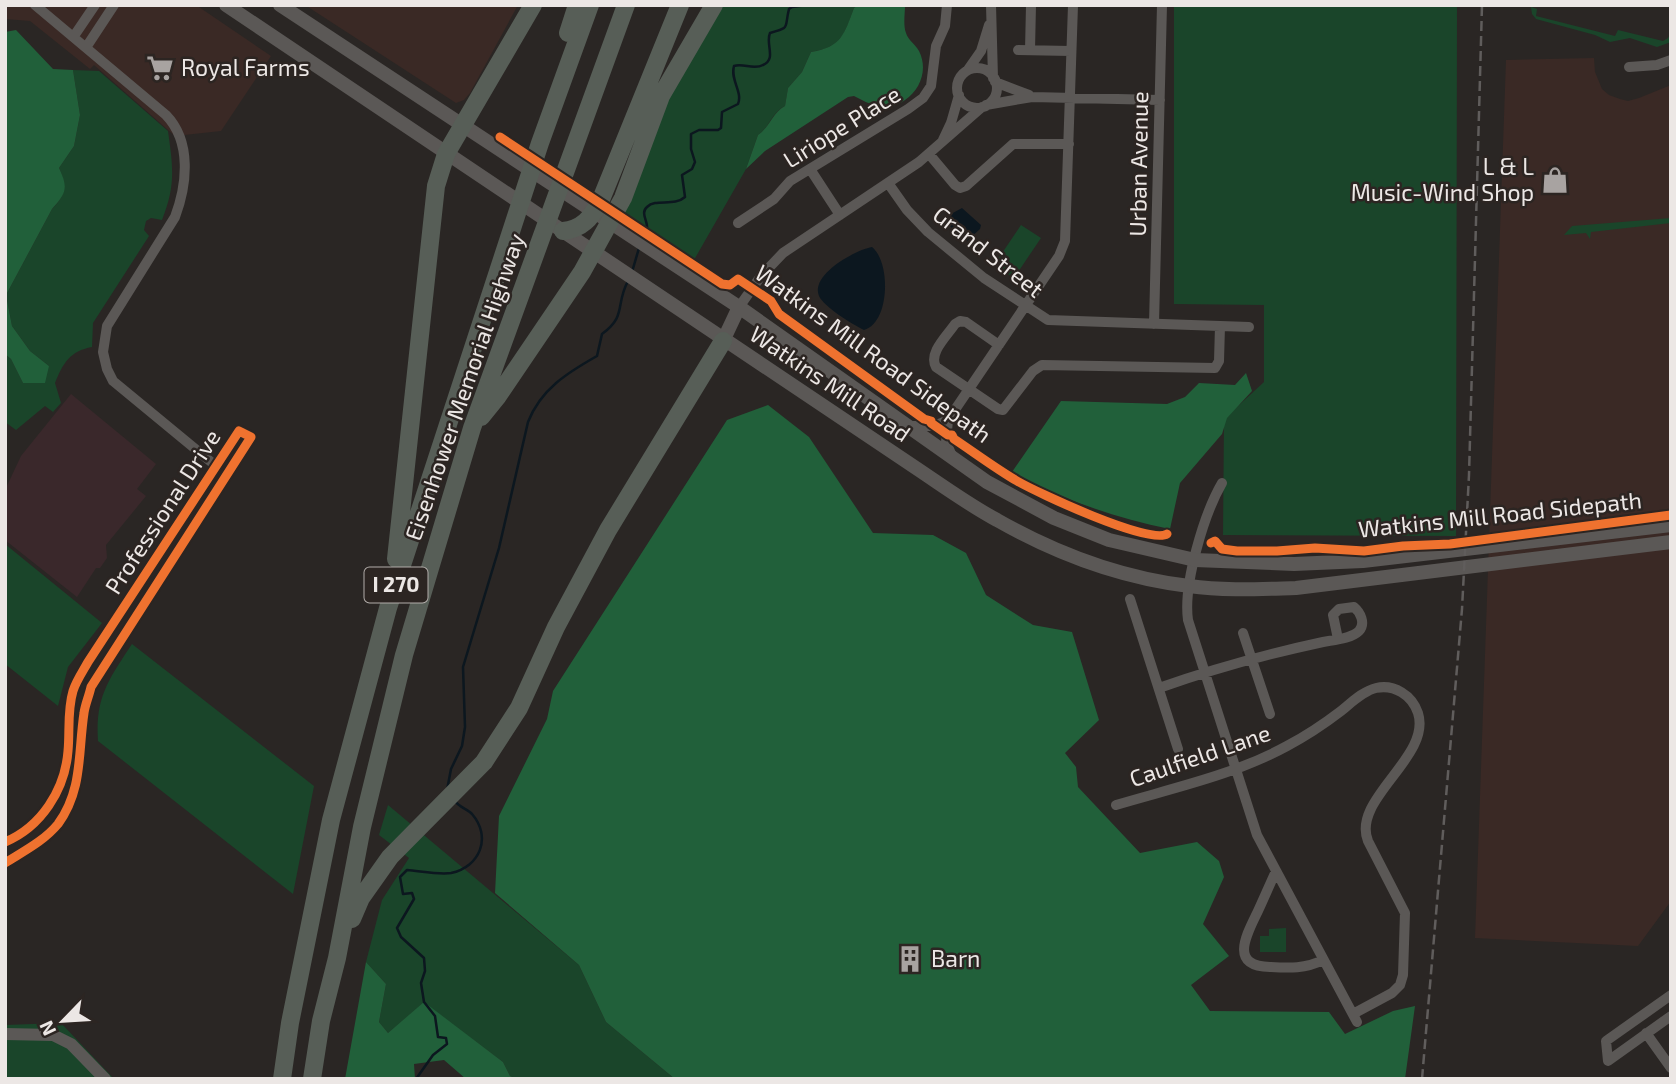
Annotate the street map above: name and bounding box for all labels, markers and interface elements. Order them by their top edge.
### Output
supermarket icon: Royal Farms [145,53,175,83]
place label: Royal Farms [181,53,310,81]
street label: Liriope Place [778,79,905,173]
street label: Urban Avenue [1123,91,1153,237]
place label: L & L Music-Wind Shop [1351,152,1534,206]
shop icon: L & L Music-Wind Shop [1540,165,1570,195]
street label: Grand Street [928,200,1049,303]
street label: Eisenhower Memorial Highway [398,229,530,544]
street label: Watkins Mill Road Sidepath [749,259,997,449]
street label: Watkins Mill Road [744,320,916,448]
street label: Professional Drive [99,424,226,599]
street label: Watkins Mill Road Sidepath [1357,485,1643,543]
road number: I 270 [364,568,428,602]
street label: Caulfield Lane [1126,718,1274,792]
building icon: Barn [895,944,925,974]
place label: Barn [931,944,980,972]
north arrow [28,986,98,1056]
text: N [34,1017,60,1039]

